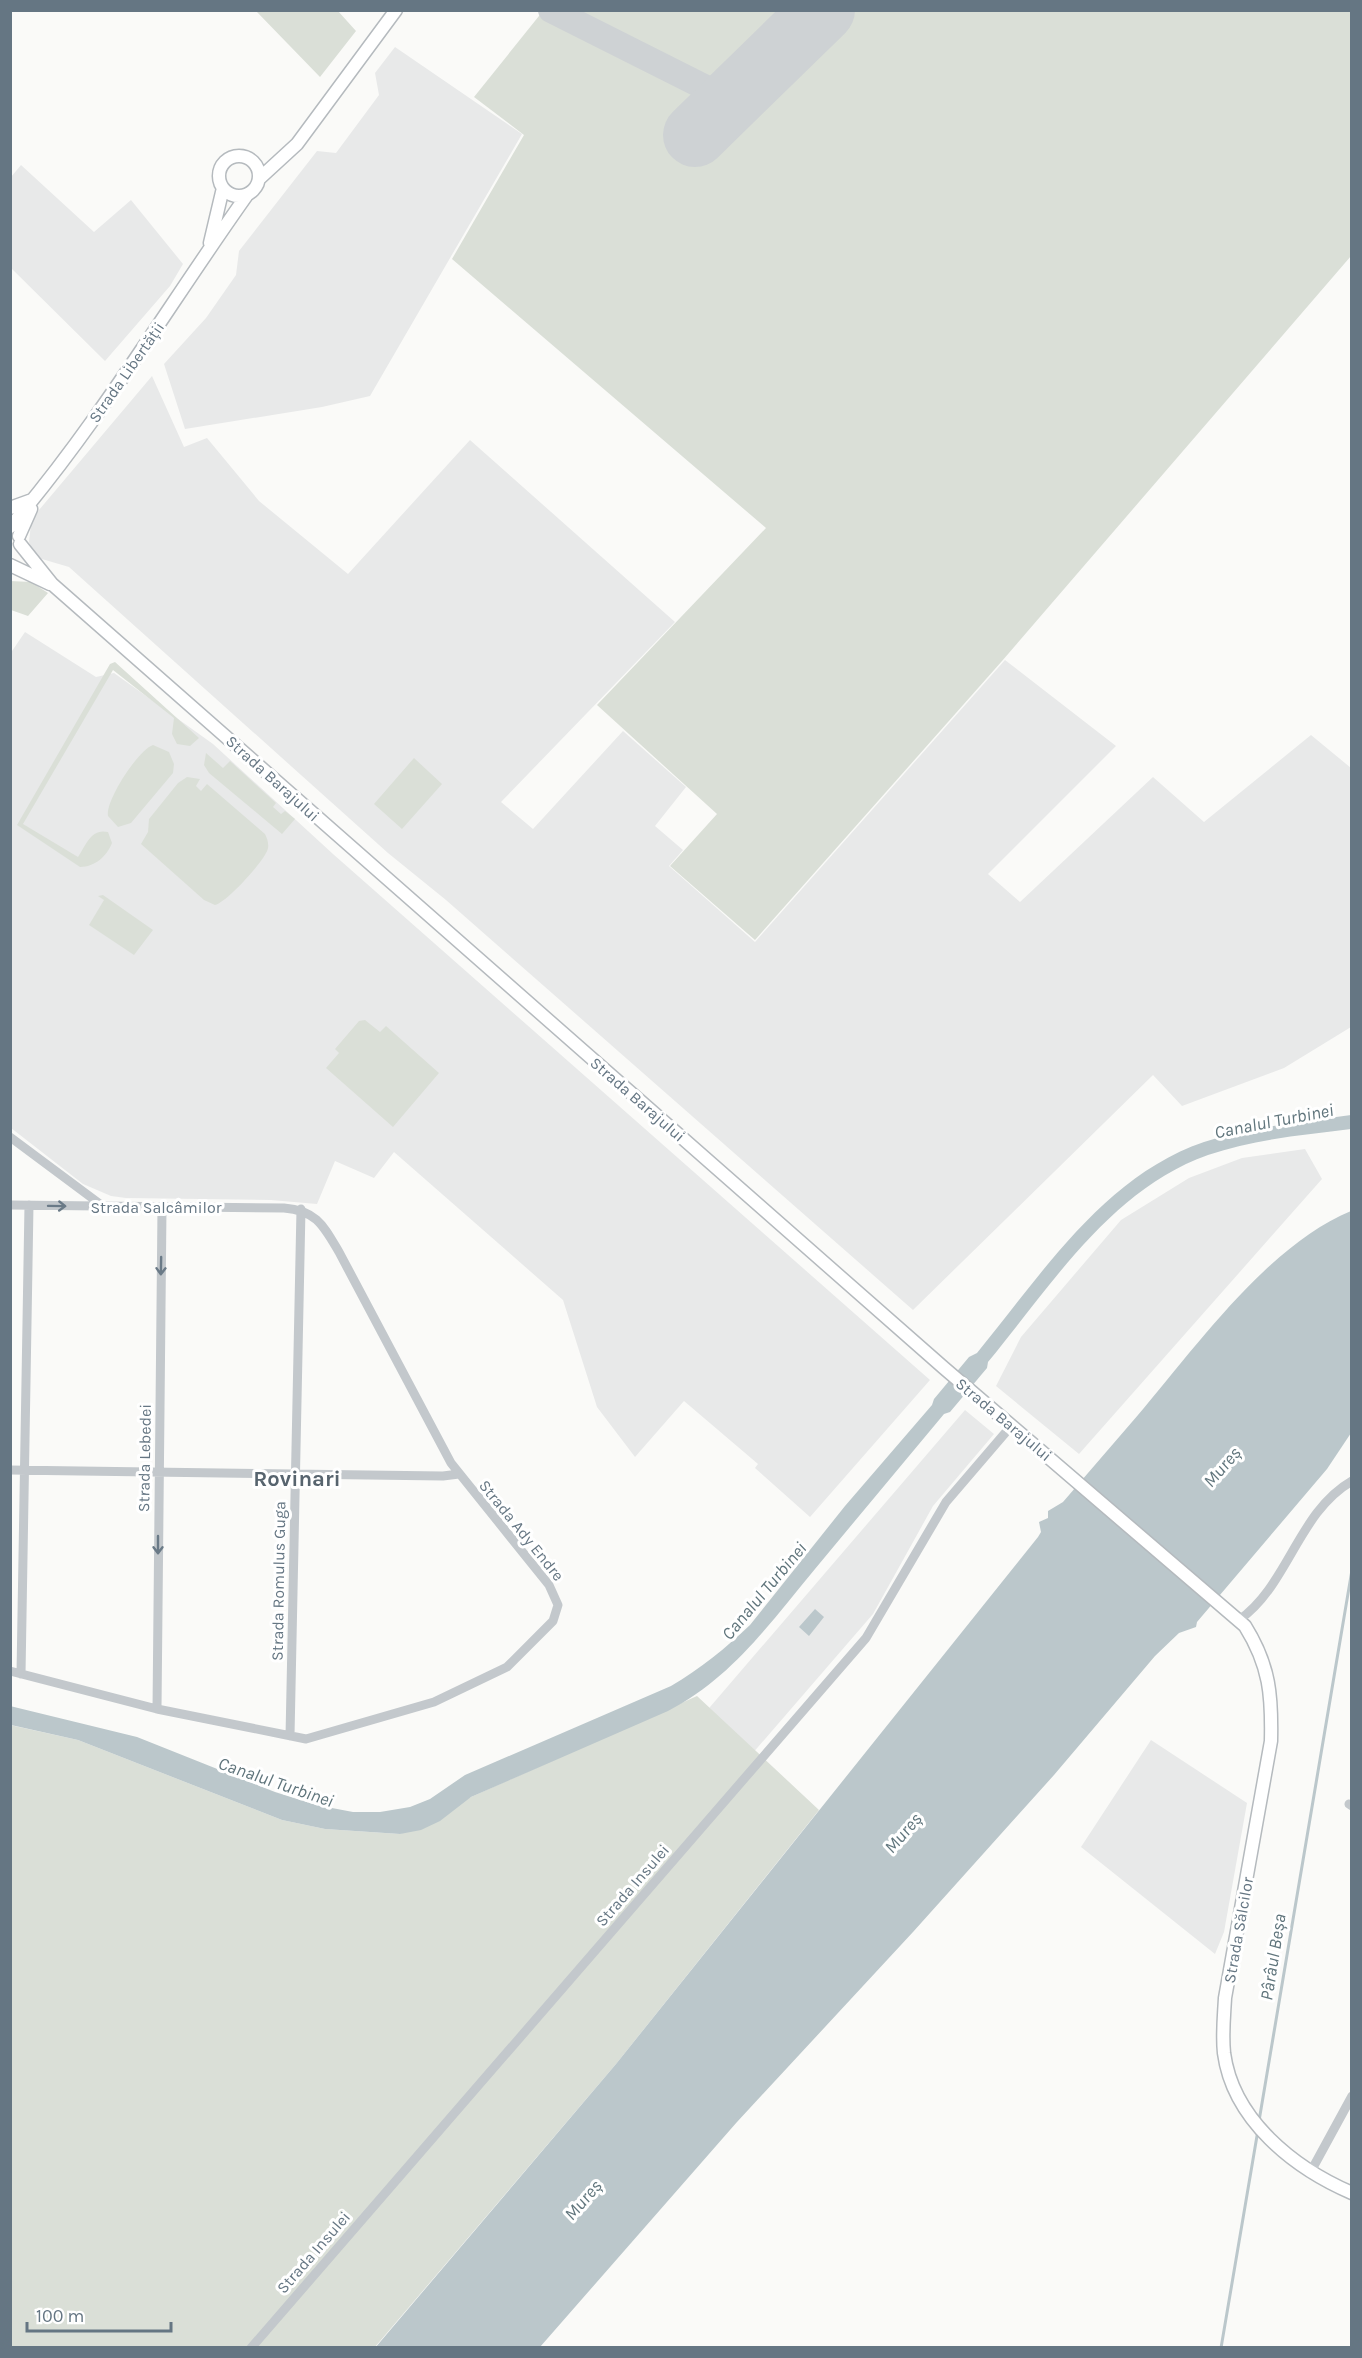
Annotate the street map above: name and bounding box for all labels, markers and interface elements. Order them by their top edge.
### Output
street label: Strada Libertății [85,318,168,426]
street label: Strada Barajului [222,731,323,825]
street label: Strada Barajului [586,1053,689,1146]
water label: Canalul Turbinei [1213,1099,1336,1143]
street label: Strada Salcâmilor [90,1198,222,1217]
one-way arrow [47,1200,67,1212]
one-way arrow [155,1256,167,1276]
street label: Strada Barajului [952,1374,1056,1465]
street label: Strada Lebedei [134,1404,155,1512]
water label: Mureș [1198,1442,1246,1492]
district label: Rovinari [253,1466,341,1492]
street label: Strada Ady Endre [475,1476,568,1585]
street label: Strada Romulus Guga [268,1501,289,1661]
one-way arrow [152,1535,164,1555]
water label: Canalul Turbinei [717,1538,811,1644]
water label: Canalul Turbinei [215,1752,337,1812]
water label: Mureș [879,1808,927,1858]
street label: Strada Insulei [592,1841,673,1930]
street label: Strada Sălcilor [1220,1875,1257,1985]
water label: Pârâul Beșa [1255,1912,1291,2002]
water label: Mureș [559,2175,607,2225]
street label: Strada Insulei [273,2208,354,2297]
scale bar [27,2295,171,2333]
text: 100 m [36,2305,84,2327]

